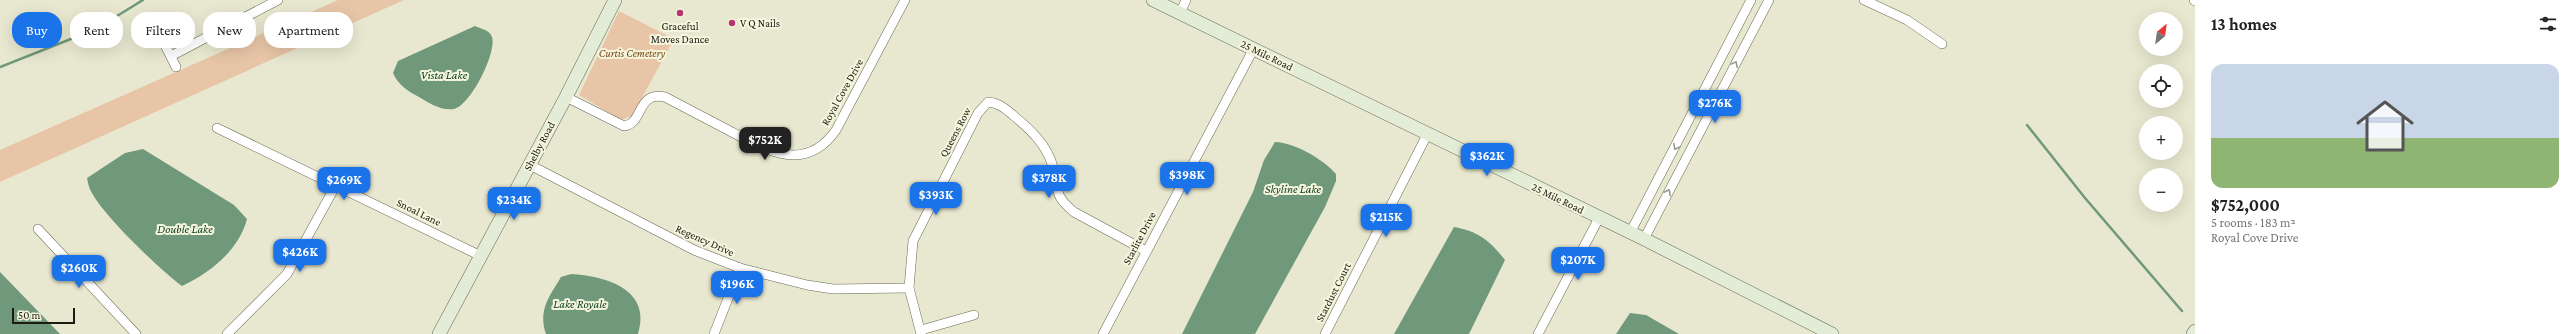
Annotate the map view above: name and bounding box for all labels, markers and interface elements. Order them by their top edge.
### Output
marker: Graceful Moves Dance [675,8,685,18]
chip: Buy [12,12,62,48]
chip: Rent [70,12,123,48]
chip: Filters [131,12,195,48]
chip: New [203,12,256,48]
chip: Apartment [264,12,353,48]
north arrow [2139,12,2183,56]
map controls [2139,12,2183,212]
icon: filters [2537,13,2559,35]
text: 13 homes [2211,15,2277,34]
place label: V Q Nails [740,17,780,29]
marker: V Q Nails [727,18,737,28]
place label: Graceful Moves Dance [651,20,709,45]
street label: 25 Mile Road [1239,37,1295,73]
park label: Curtis Cemetery [599,47,666,60]
street label: Royal Cove Drive [819,57,866,128]
one-way arrow [1730,61,1737,69]
button: locate [2139,64,2183,108]
water label: Vista Lake [421,68,468,82]
pin: $276K [1687,90,1743,124]
icon: home [2349,90,2421,162]
text: $276K [1698,95,1732,110]
street label: Queens Row [937,104,974,159]
button: + [2139,116,2183,160]
street label: Shelby Road [521,119,558,173]
pin: $752K [737,127,793,161]
text: $752K [748,132,782,147]
one-way arrow [1673,142,1680,150]
pin: $362K [1459,143,1515,177]
text: $362K [1470,148,1504,163]
pin: $398K [1159,162,1215,196]
pin: $378K [1021,165,1077,199]
pin: $269K [316,167,372,201]
text: $398K [1169,167,1205,182]
button: − [2139,168,2183,212]
text: $378K [1032,170,1066,185]
text: $269K [326,172,362,187]
street label: 25 Mile Road [1530,180,1586,216]
pin: $393K [908,182,964,216]
water label: Skyline Lake [1265,182,1322,196]
pin: $234K [486,187,542,221]
text: $393K [919,187,953,202]
one-way arrow [1663,189,1671,196]
text: $234K [497,192,531,207]
street label: Snoal Lane [395,196,443,228]
text: $752,000 [2211,196,2280,215]
pin: $215K [1358,204,1414,238]
text: $215K [1370,209,1402,224]
street label: Starlite Drive [1120,210,1158,266]
text: 5 rooms · 183 m² [2211,215,2296,230]
water label: Double Lake [157,222,213,236]
street label: Regency Drive [674,222,736,259]
text: Royal Cove Drive [2211,230,2299,245]
pin: $426K [272,239,328,273]
text: $426K [282,244,318,259]
pin: $207K [1550,247,1606,281]
text: $207K [1560,252,1596,267]
pin: $260K [51,255,107,289]
text: $260K [61,260,97,275]
street label: Stardust Court [1313,260,1353,323]
pin: $196K [709,271,765,305]
text: $196K [720,276,754,291]
water label: Lake Royale [553,297,607,311]
scale bar [12,306,75,325]
text: 50 m [18,309,40,321]

